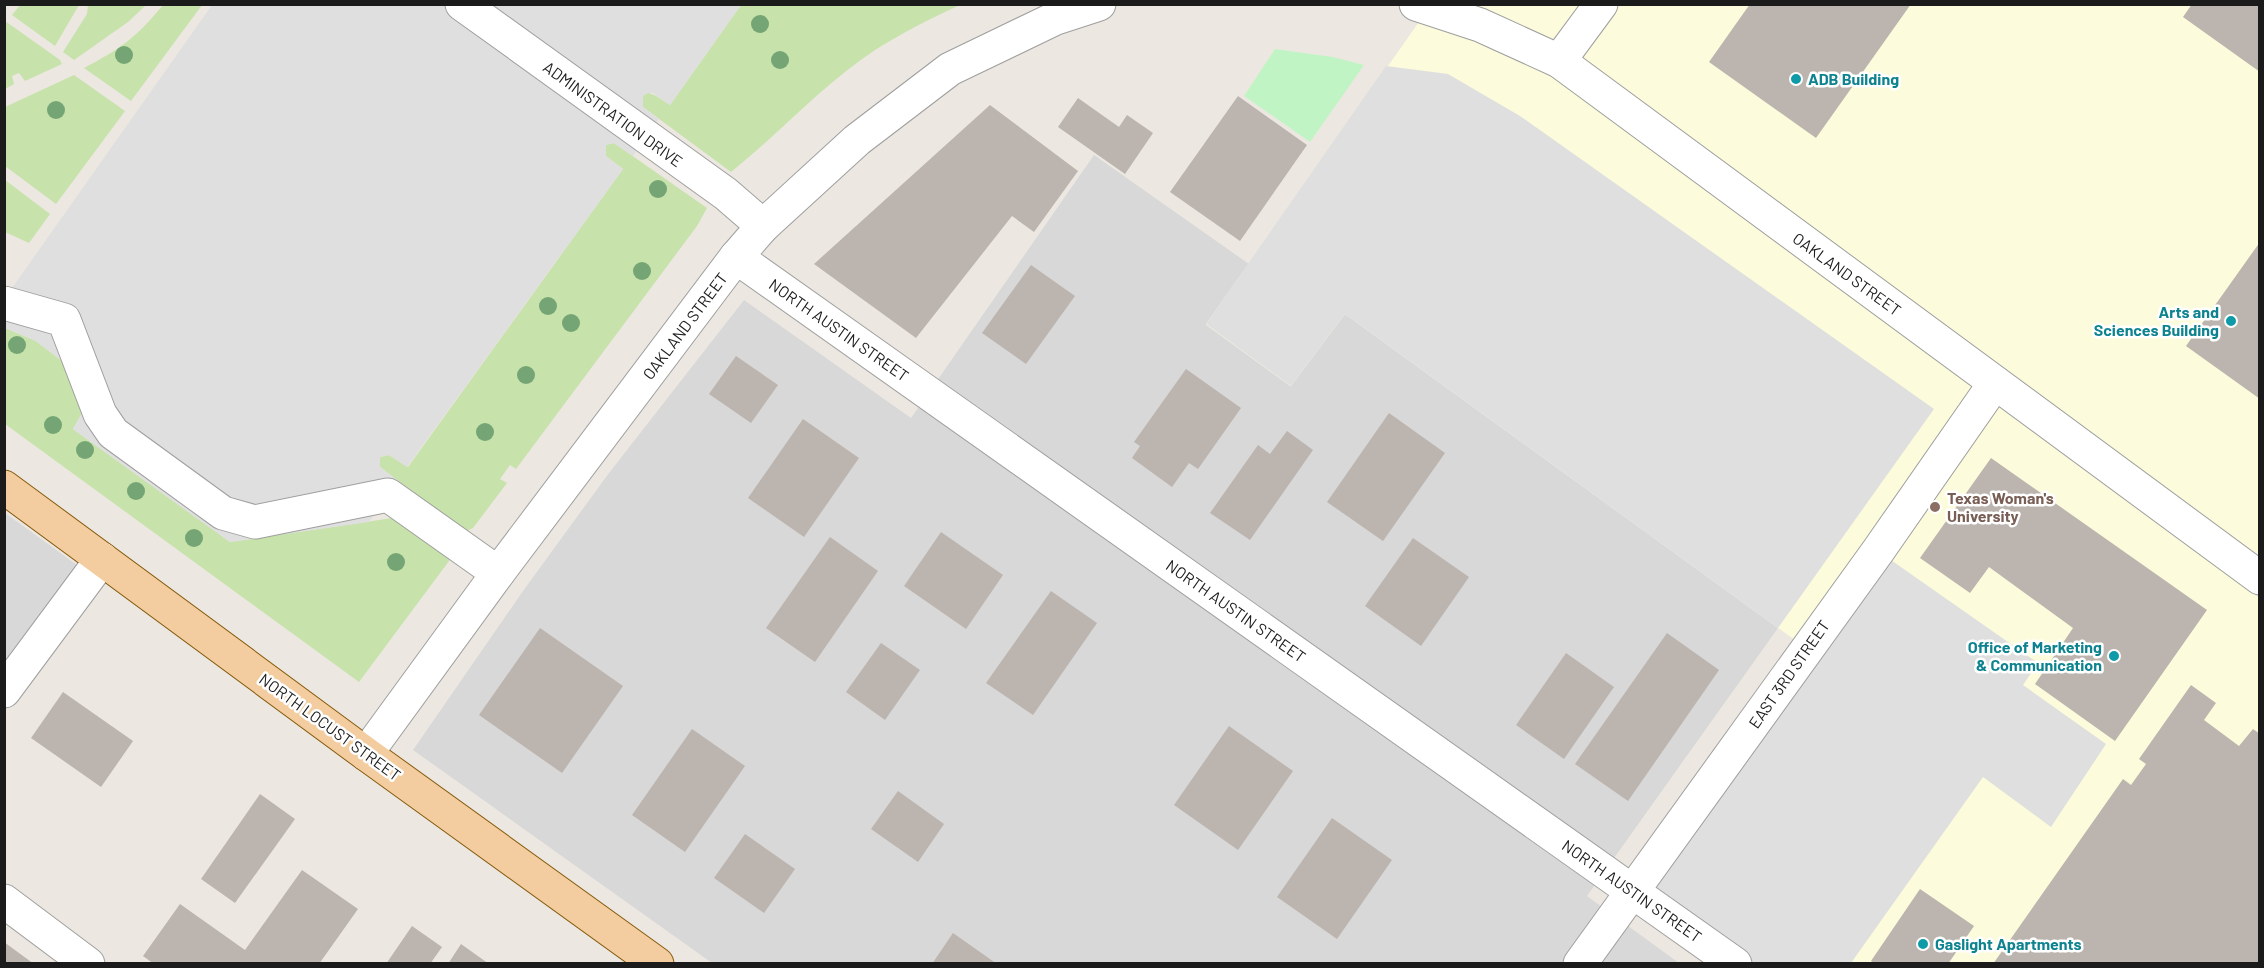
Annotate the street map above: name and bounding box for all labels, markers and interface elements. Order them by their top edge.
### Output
street label: ADMINISTRATION DRIVE [540,57,687,170]
place label: ADB Building [1808,69,1899,88]
marker: ADB Building [1789,72,1803,86]
street label: OAKLAND STREET [1790,228,1905,319]
street label: OAKLAND STREET [638,268,731,383]
street label: NORTH AUSTIN STREET [766,274,913,385]
place label: Arts and Sciences Building [2094,302,2219,339]
marker: Arts and Sciences Building [2224,314,2238,328]
place label: Texas Woman's University [1947,488,2054,525]
marker: Texas Woman's University [1928,500,1942,514]
street label: NORTH AUSTIN STREET [1163,555,1310,666]
street label: EAST 3RD STREET [1744,616,1833,731]
place label: Office of Marketing & Communication [1968,637,2102,674]
marker: Office of Marketing & Communication [2107,649,2121,663]
street label: NORTH LOCUST STREET [256,669,405,784]
street label: NORTH AUSTIN STREET [1559,835,1706,946]
place label: Gaslight Apartments [1935,934,2082,953]
marker: Gaslight Apartments [1916,937,1930,951]

